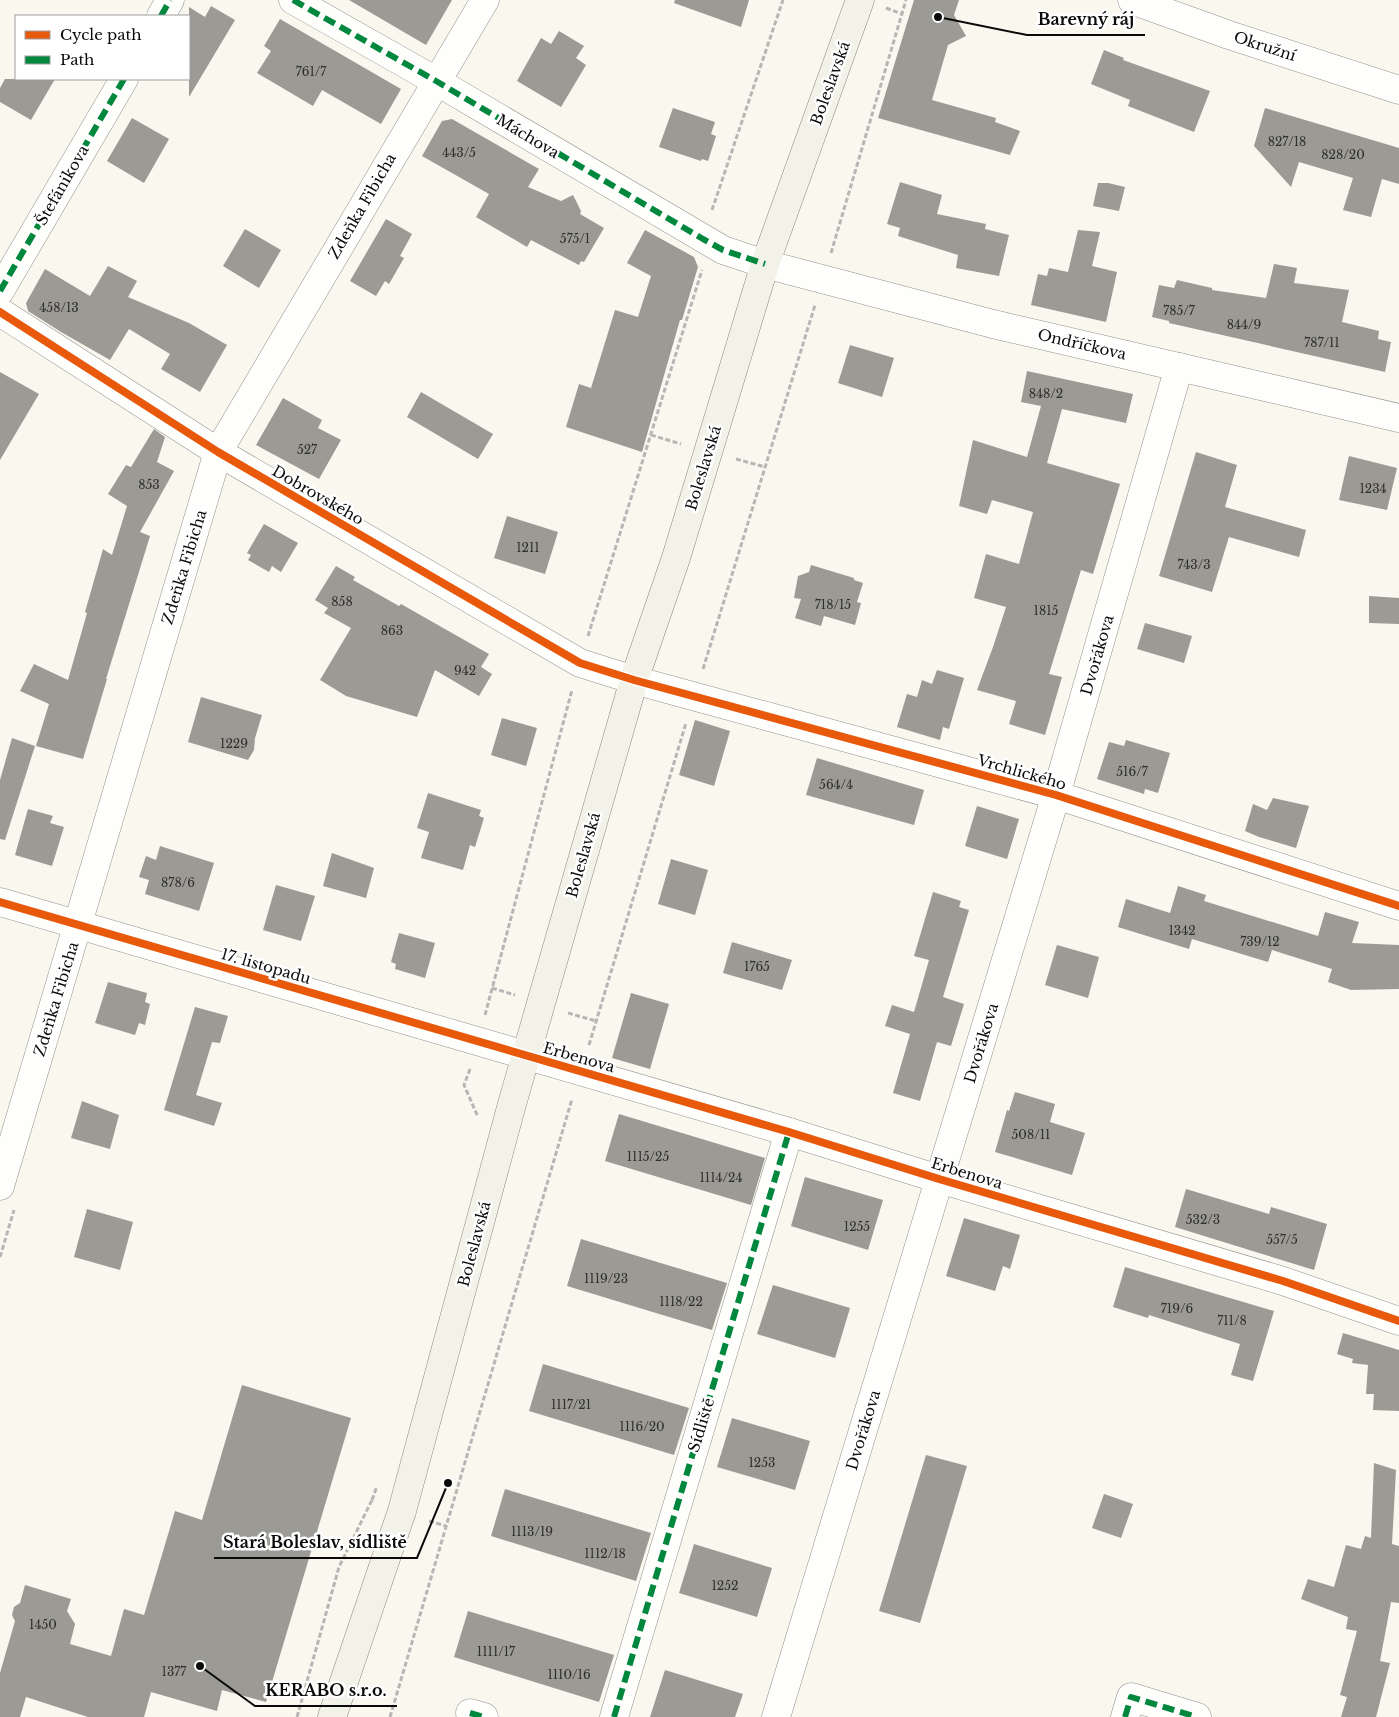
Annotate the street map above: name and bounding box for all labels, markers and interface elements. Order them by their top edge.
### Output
callout: Barevný ráj [1027,4,1145,35]
text: Barevný ráj [1038,9,1134,29]
legend [15,15,190,80]
text: Cycle path [60,25,142,44]
street label: Okružní [1231,27,1299,65]
street label: Boleslavská [806,38,854,128]
text: Path [60,50,94,69]
house number: 761/7 [296,64,327,79]
street label: Máchova [493,110,563,162]
house number: 827/18 [1268,134,1306,149]
street label: Štefánikova [31,141,93,228]
house number: 443/5 [442,145,476,160]
house number: 828/20 [1321,147,1365,162]
street label: Zdeňka Fibicha [324,149,400,262]
house number: 575/1 [560,231,590,246]
house number: 458/13 [39,300,79,315]
house number: 785/7 [1163,303,1196,318]
house number: 844/9 [1227,317,1261,332]
street label: Ondříčkova [1036,325,1129,364]
house number: 787/11 [1304,335,1340,350]
house number: 848/2 [1029,386,1063,401]
street label: Boleslavská [681,423,725,513]
house number: 527 [297,442,318,457]
street label: Dobrovského [269,461,367,529]
house number: 853 [138,477,160,492]
house number: 1234 [1359,481,1387,496]
street label: Zdeňka Fibicha [158,507,211,627]
house number: 1211 [516,540,540,555]
house number: 743/3 [1177,557,1211,572]
house number: 858 [331,594,353,609]
house number: 718/15 [815,597,851,612]
house number: 1815 [1034,603,1059,618]
street label: Dvořákova [1076,612,1118,697]
house number: 863 [381,623,403,638]
house number: 942 [454,663,476,678]
house number: 1229 [220,736,248,751]
street label: Vrchlického [974,750,1069,794]
house number: 516/7 [1116,764,1149,779]
house number: 564/4 [819,777,853,792]
street label: Boleslavská [562,810,604,900]
house number: 878/6 [161,875,195,890]
house number: 1342 [1168,923,1196,938]
house number: 739/12 [1240,934,1280,949]
street label: Zdeňka Fibicha [30,939,83,1059]
street label: 17. listopadu [219,944,313,988]
house number: 1765 [744,959,770,974]
street label: Dvořákova [960,1000,1002,1085]
street label: Erbenova [541,1038,618,1076]
house number: 508/11 [1012,1127,1050,1142]
house number: 1115/25 [627,1149,669,1164]
street label: Erbenova [929,1153,1006,1193]
house number: 1114/24 [699,1170,743,1185]
street label: Boleslavská [453,1198,495,1289]
house number: 532/3 [1186,1212,1220,1227]
house number: 1255 [844,1219,870,1234]
house number: 557/5 [1266,1232,1298,1247]
house number: 1119/23 [584,1271,628,1286]
house number: 1118/22 [659,1294,703,1309]
house number: 719/6 [1161,1301,1193,1316]
house number: 711/8 [1217,1313,1247,1328]
street label: Dvořákova [842,1387,884,1472]
street label: Sídliště [684,1395,718,1455]
house number: 1117/21 [551,1397,591,1412]
house number: 1116/20 [619,1419,665,1434]
house number: 1253 [749,1455,775,1470]
house number: 1113/19 [511,1524,553,1539]
callout: Stará Boleslav, sídliště [214,1527,417,1558]
text: Stará Boleslav, sídliště [223,1532,407,1552]
house number: 1112/18 [584,1546,626,1561]
house number: 1252 [712,1578,738,1593]
house number: 1450 [29,1617,57,1632]
house number: 1111/17 [477,1644,516,1659]
house number: 1377 [162,1664,187,1679]
house number: 1110/16 [547,1667,591,1682]
callout: KERABO s.r.o. [255,1675,397,1706]
text: KERABO s.r.o. [265,1680,387,1700]

